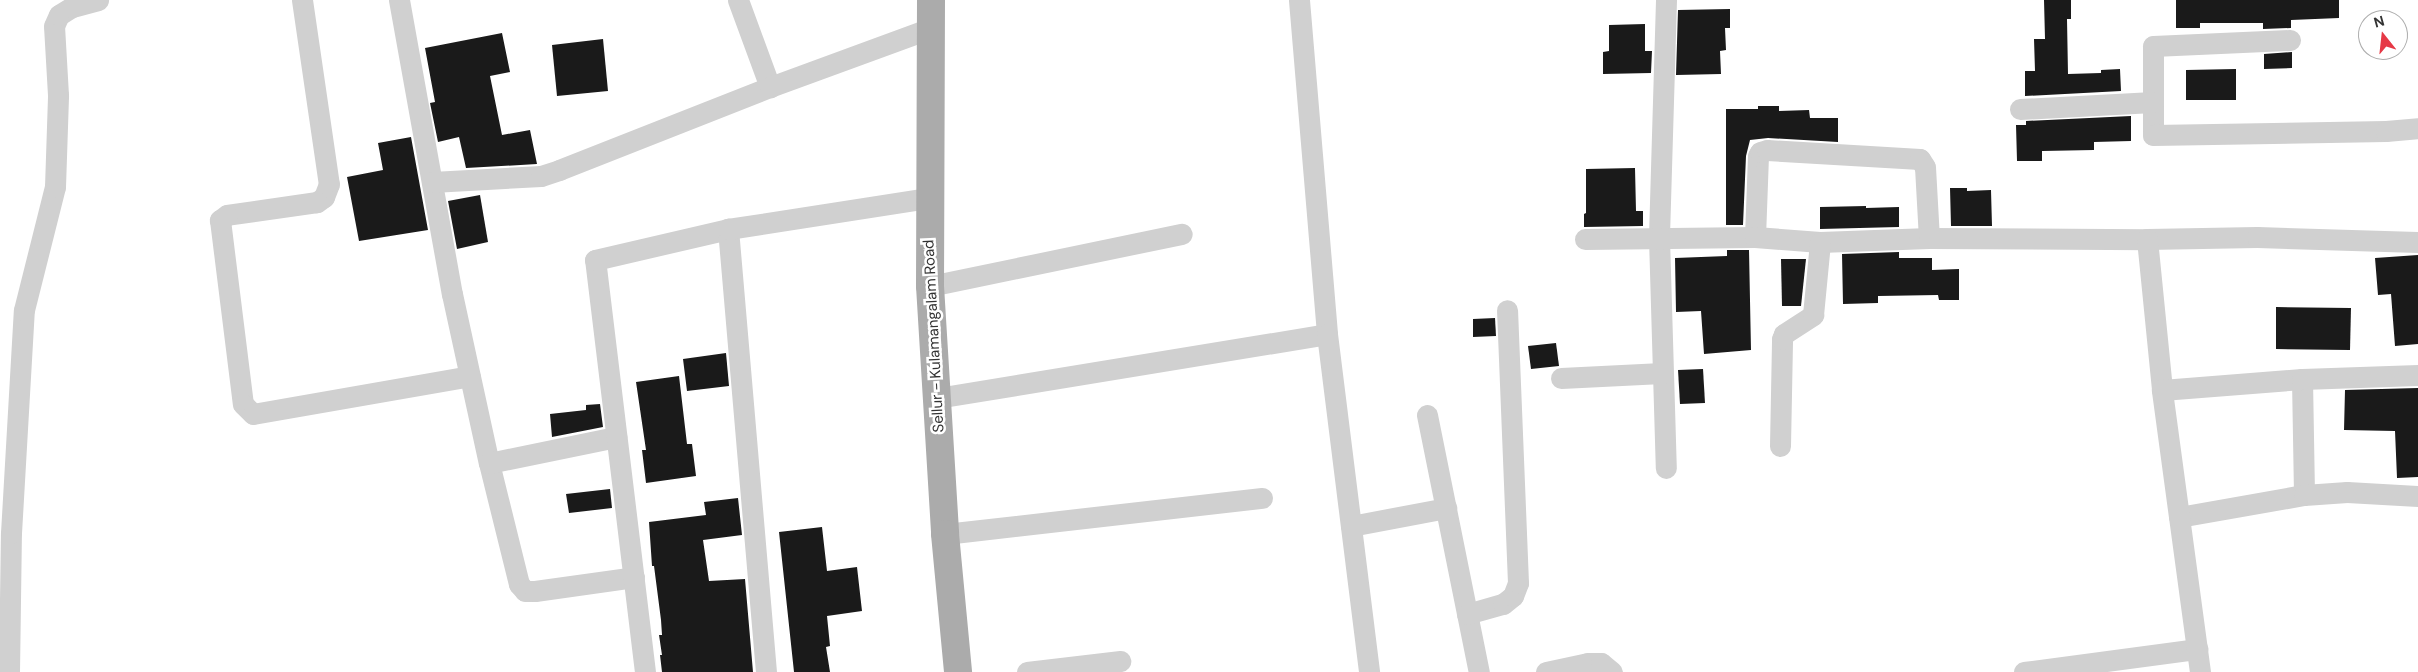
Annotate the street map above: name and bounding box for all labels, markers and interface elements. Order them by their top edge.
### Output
north arrow [2358,10,2408,60]
text: N [2372,11,2387,32]
street label: Sellur - Kulamangalam Road [920,239,948,433]

